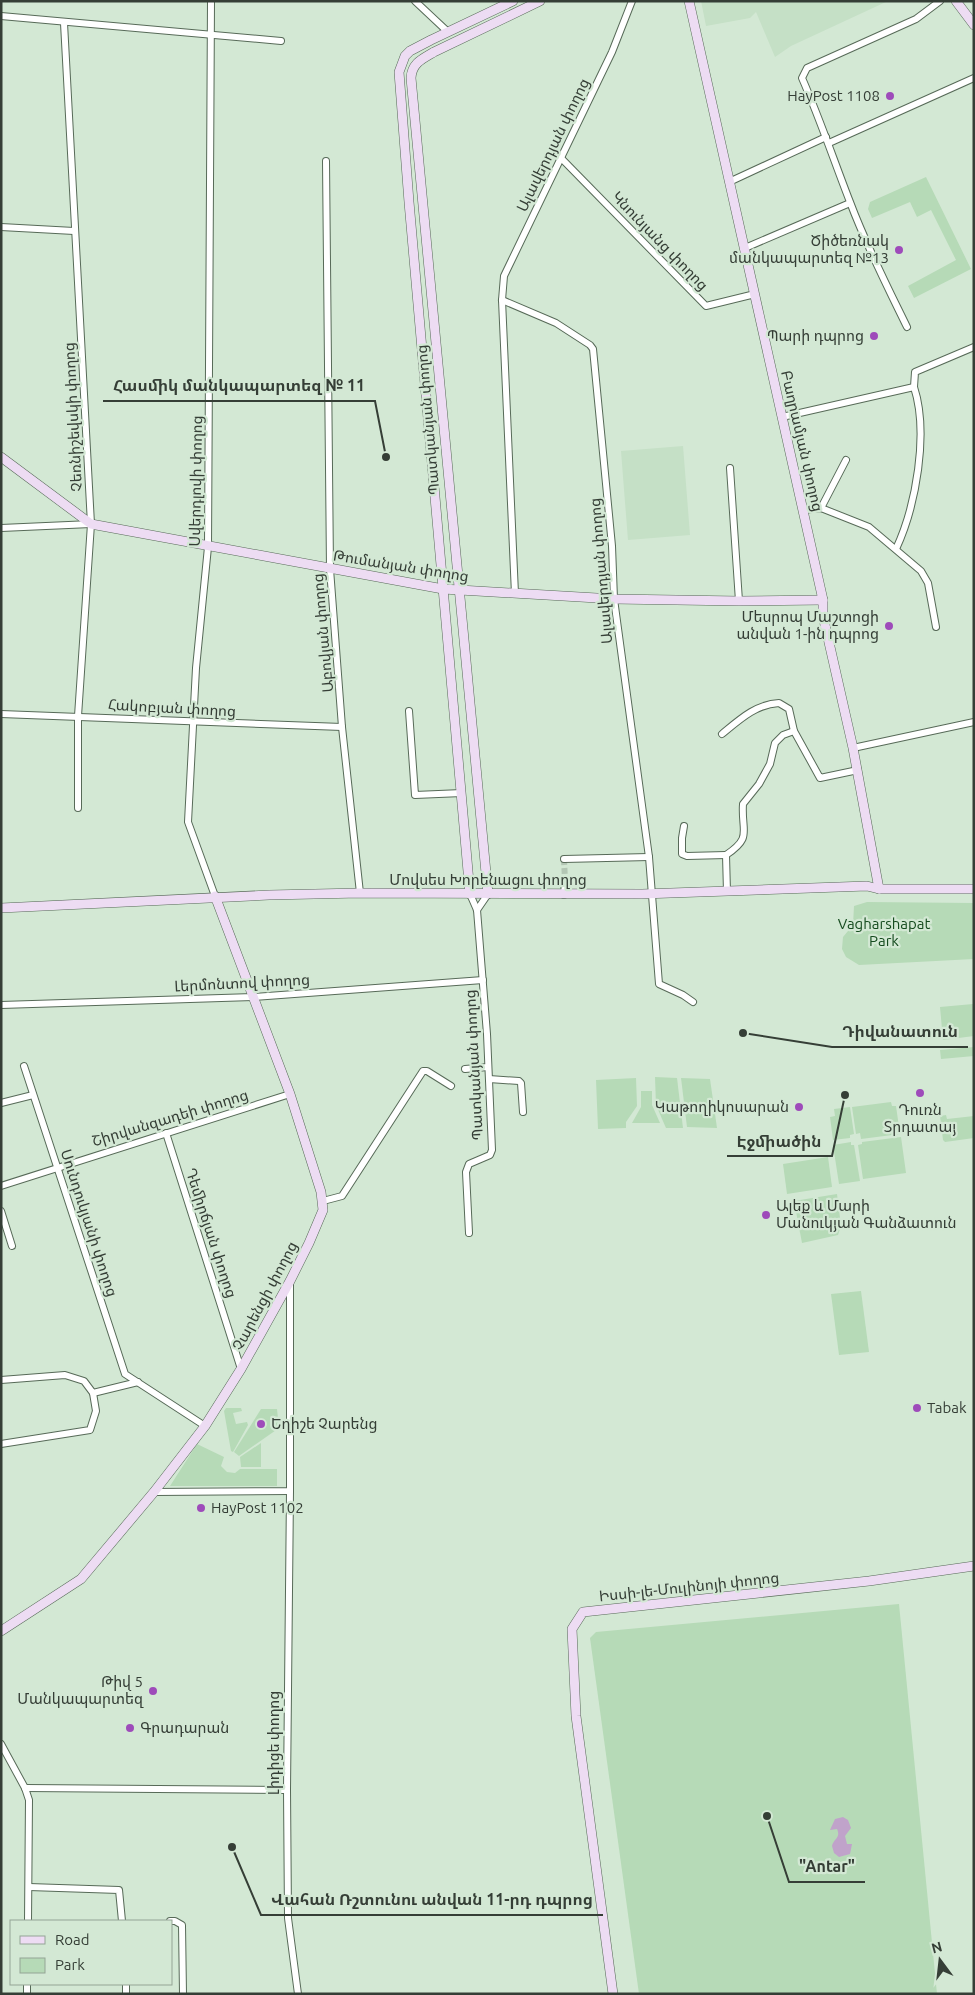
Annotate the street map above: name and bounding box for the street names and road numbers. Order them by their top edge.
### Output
street label: Ալավերդյան փողոց [513,75,593,215]
street label: Կնունյանց փողոց [608,188,712,294]
street label: Չեռնիշեվսկի փողոց [60,342,86,492]
street label: Պատկանյան փողոց [412,344,444,496]
street label: Բաղրամյան փողոց [777,369,827,513]
street label: Սվերդլովի փողոց [186,415,206,547]
street label: Ալավերդյան փողոց [586,497,616,645]
street label: Թումանյան փողոց [332,546,470,586]
street label: Աբովյան փողոց [309,573,337,693]
street label: Հակոբյան փողոց [108,696,236,720]
street label: Մովսես Խորենացու փողոց [389,871,587,889]
street label: Լերմոնտով փողոց [174,970,310,996]
street label: Պատկանյան փողոց [461,989,487,1141]
street label: Շիրվանզադեի փողոց [90,1086,250,1150]
street label: Սունդուկյանի փողոց [57,1147,121,1299]
street label: Դեմիրճյան փողոց [181,1166,241,1300]
street label: Չարենցի փողոց [229,1238,301,1354]
street label: Իսսի-լե-Մուլինոյի փողոց [598,1569,780,1605]
street label: Լիդիցե փողոց [265,1691,283,1795]

